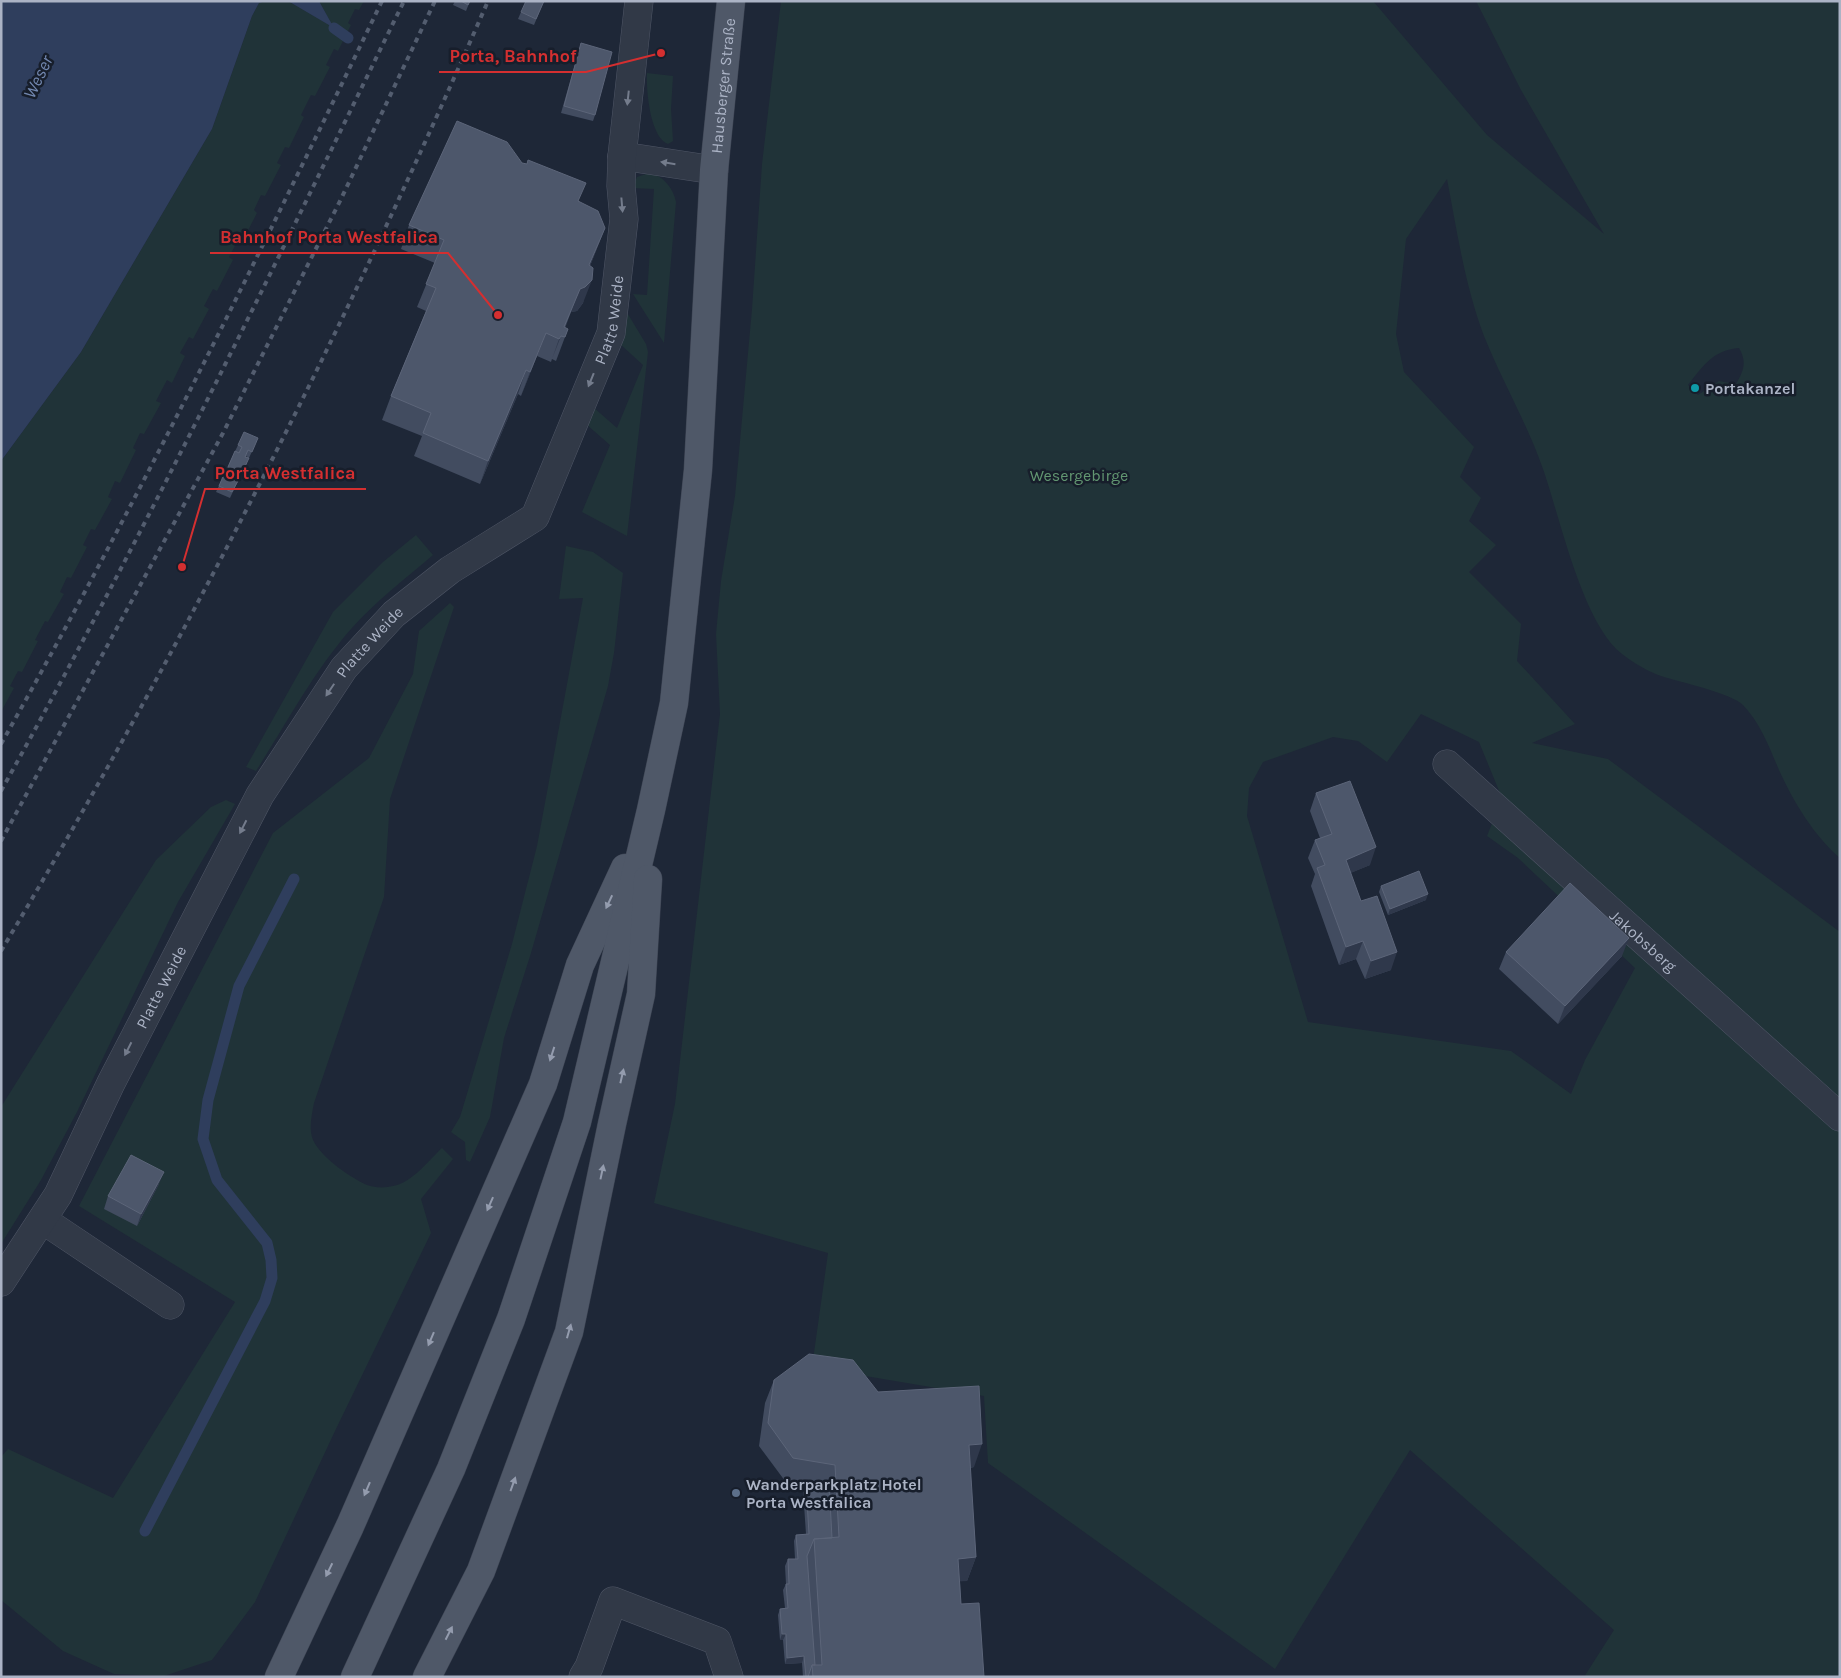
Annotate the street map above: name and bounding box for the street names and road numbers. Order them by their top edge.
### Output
street label: Hausberger Straße [706,17,739,154]
street label: Platte Weide [590,274,627,367]
street label: Platte Weide [331,601,406,681]
street label: Jakobsberg [1606,906,1681,975]
street label: Platte Weide [131,942,190,1032]

